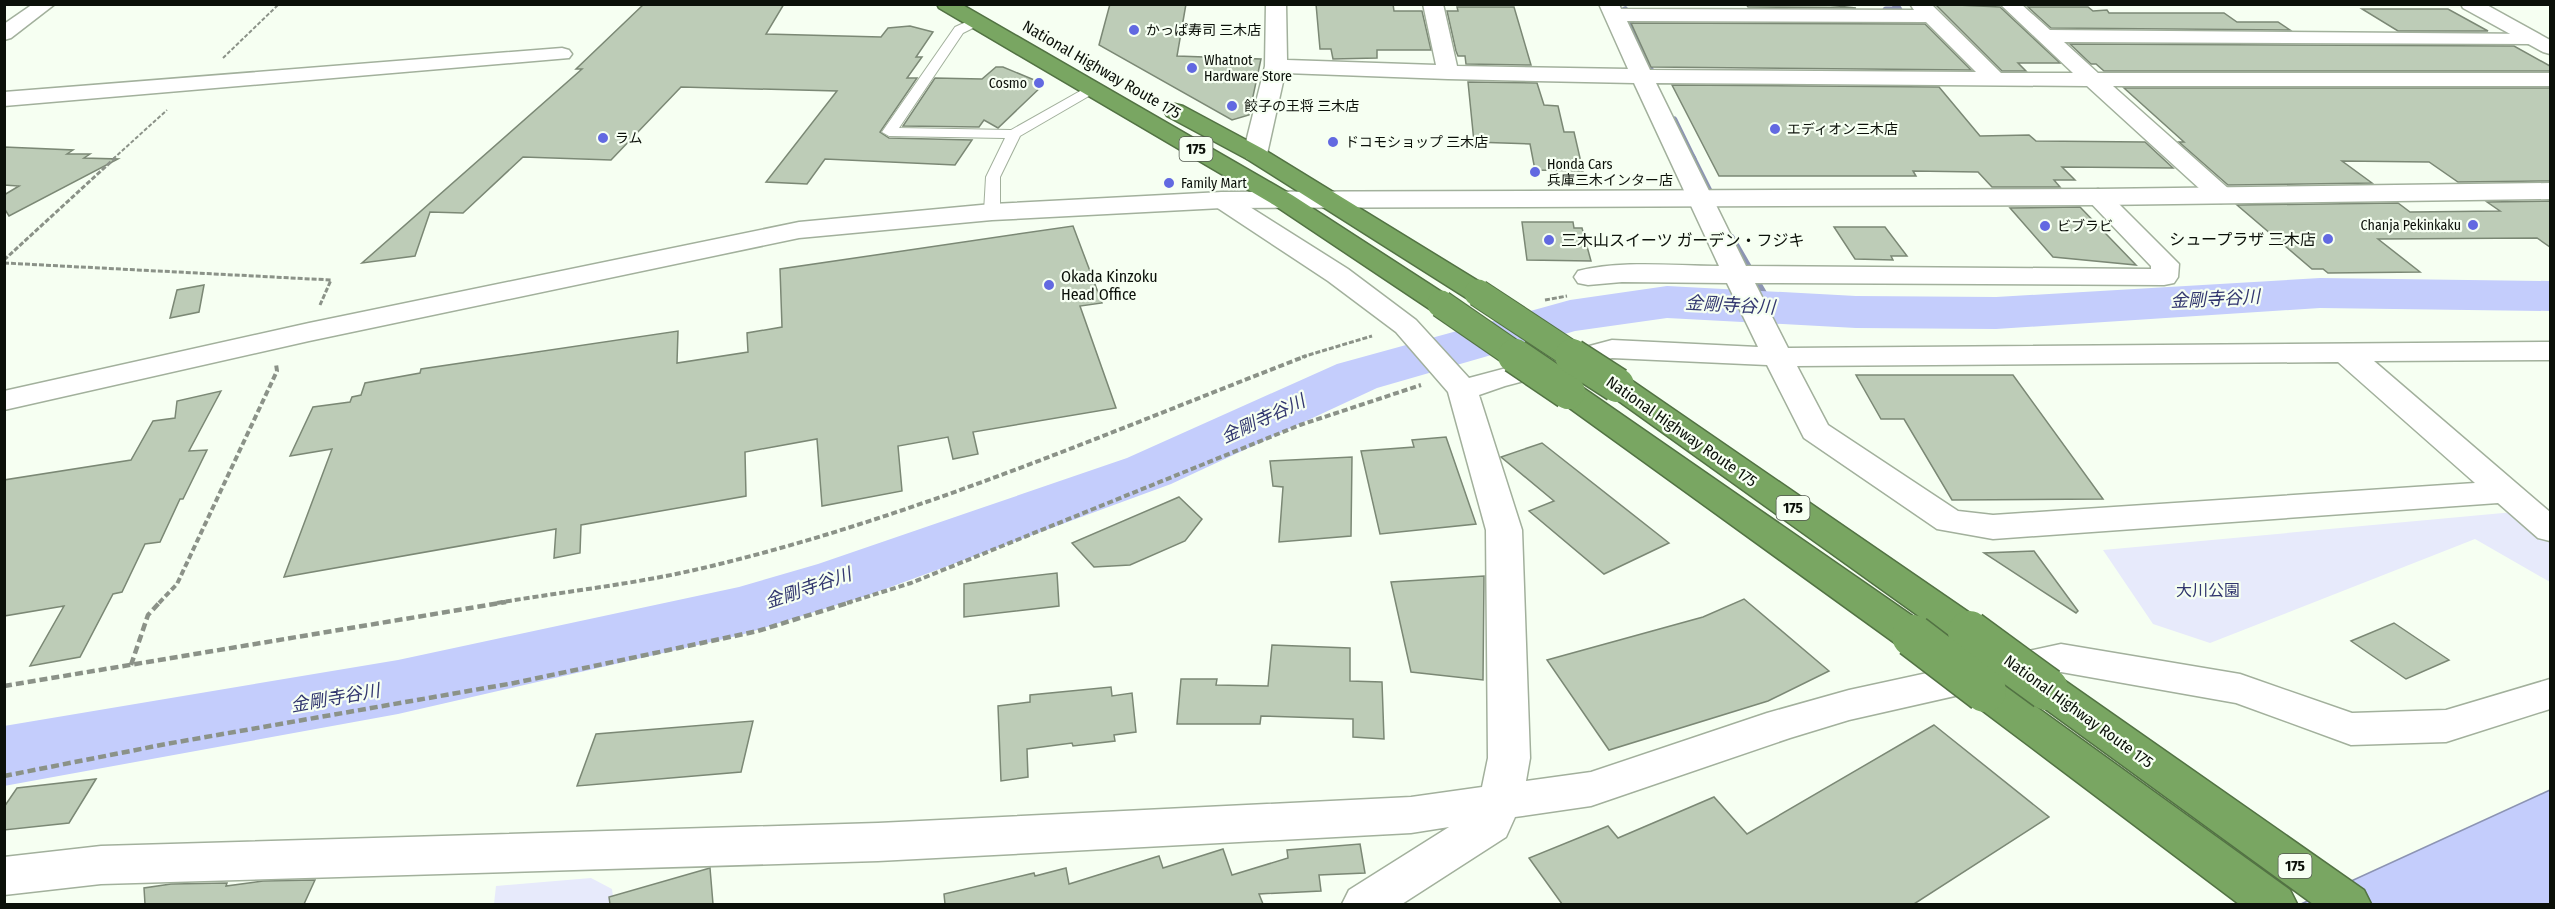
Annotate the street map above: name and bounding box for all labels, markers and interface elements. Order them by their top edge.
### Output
street label: National Highway Route 175 [1019,16,1184,123]
place label: かっぱ寿司 三木店 [1146,22,1261,39]
marker: かっぱ寿司 三木店 [1127,23,1141,37]
place label: Whatnot Hardware Store [1204,52,1292,85]
marker: Whatnot Hardware Store [1185,61,1199,75]
place label: Cosmo [989,75,1027,92]
marker: Cosmo [1032,76,1046,90]
place label: 餃子の王将 三木店 [1244,98,1359,115]
marker: 餃子の王将 三木店 [1225,99,1239,113]
place label: エディオン三木店 [1787,121,1898,138]
marker: エディオン三木店 [1768,122,1782,136]
place label: ラム [615,130,643,147]
marker: ラム [596,131,610,145]
place label: ドコモショップ 三木店 [1345,134,1488,151]
marker: ドコモショップ 三木店 [1326,135,1340,149]
road number: 175 [1180,137,1212,161]
place label: Honda Cars 兵庫三木インター店 [1547,156,1673,189]
marker: Honda Cars 兵庫三木インター店 [1528,165,1542,179]
place label: Family Mart [1181,175,1247,192]
marker: Family Mart [1162,176,1176,190]
place label: Chanja Pekinkaku [2361,217,2461,234]
place label: ビブラビ [2057,218,2113,235]
marker: Chanja Pekinkaku [2466,218,2480,232]
marker: ビブラビ [2038,219,2052,233]
place label: シュープラザ 三木店 [2169,230,2316,249]
place label: 三木山スイーツ ガーデン・フジキ [1561,231,1804,250]
marker: シュープラザ 三木店 [2321,232,2335,246]
marker: 三木山スイーツ ガーデン・フジキ [1542,233,1556,247]
place label: Okada Kinzoku Head Office [1061,267,1158,304]
marker: Okada Kinzoku Head Office [1042,278,1056,292]
water label: 金剛寺谷川 [2169,286,2263,312]
water label: 金剛寺谷川 [1684,292,1778,318]
street label: National Highway Route 175 [1603,372,1761,491]
water label: 金剛寺谷川 [1218,389,1310,448]
road number: 175 [1776,496,1810,520]
water label: 金剛寺谷川 [762,562,856,613]
park label: 大川公園 [2176,581,2240,600]
street label: National Highway Route 175 [2000,651,2157,772]
water label: 金剛寺谷川 [289,679,383,717]
road number: 175 [2278,854,2312,878]

